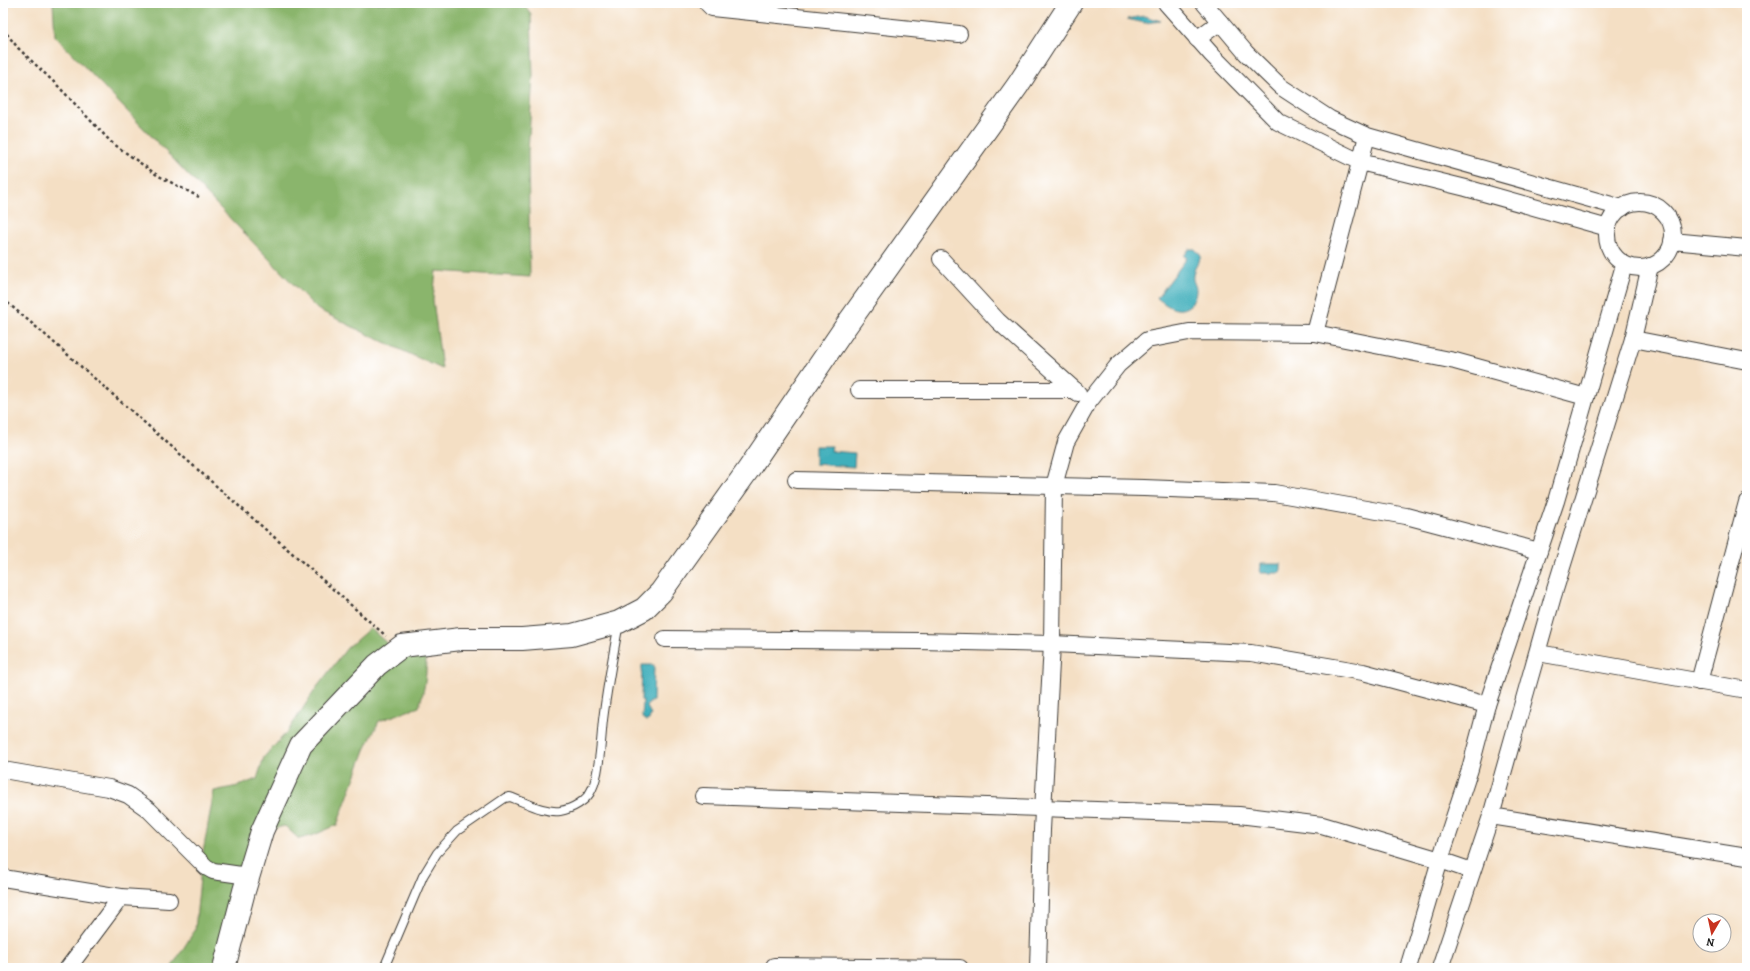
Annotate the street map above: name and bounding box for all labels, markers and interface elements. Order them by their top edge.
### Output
north arrow [1692,913,1732,953]
text: N [1705,934,1716,950]

